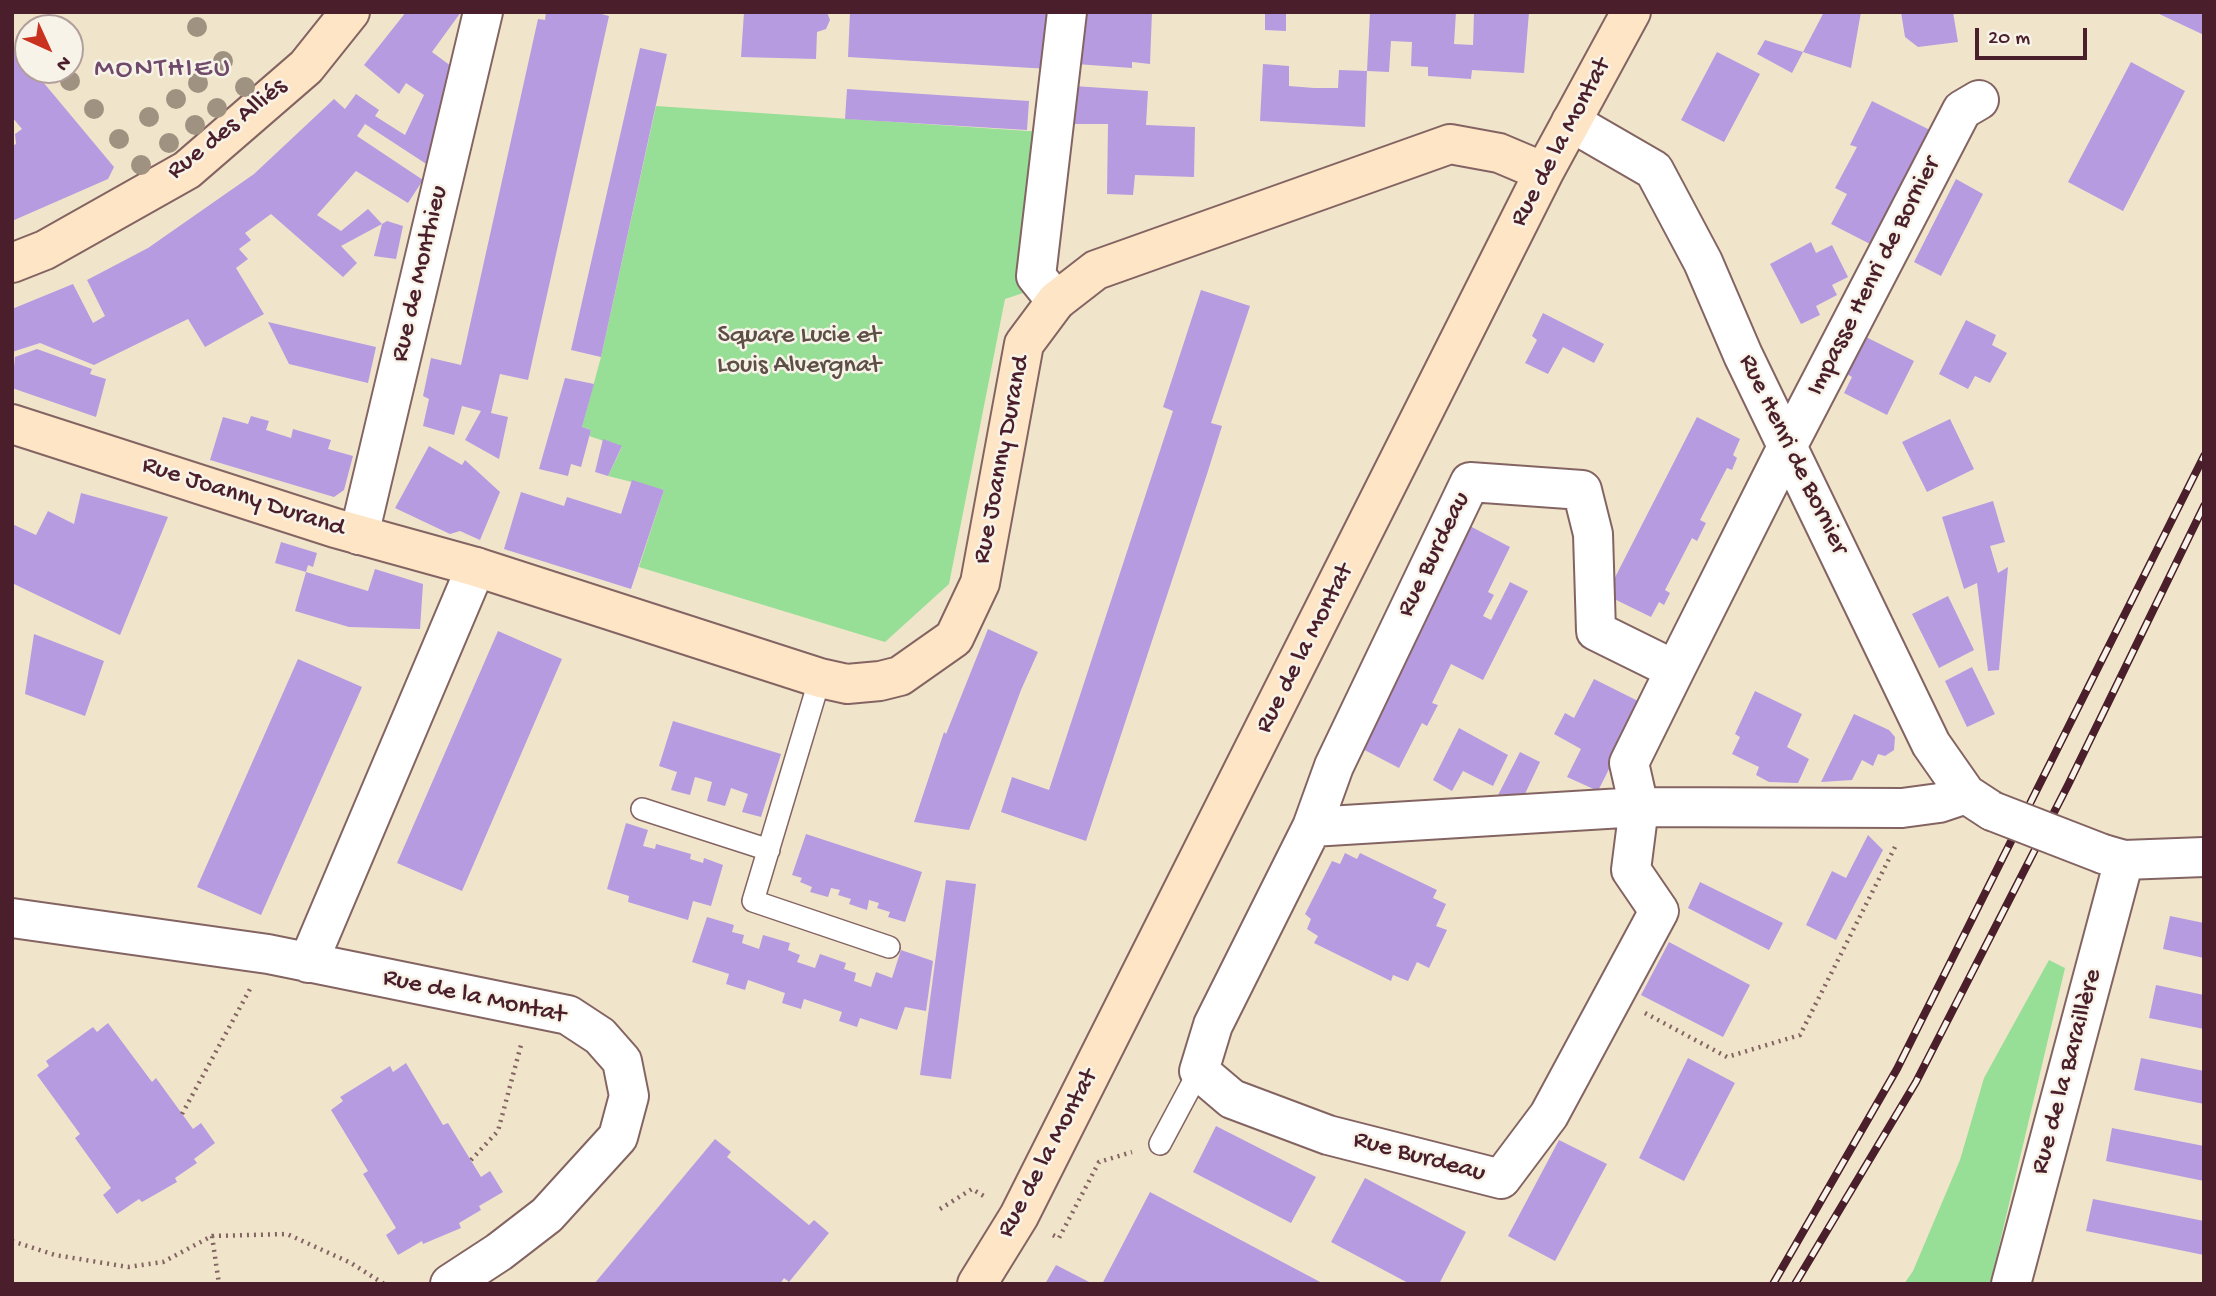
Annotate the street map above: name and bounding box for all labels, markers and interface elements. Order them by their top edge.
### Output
north arrow [14,14,84,84]
scale bar [1978,14,2090,58]
text: 20 m [1988,27,2030,52]
text: N [50,50,75,75]
district label: MONTHIEU [95,54,231,88]
street label: Rue de la Montat [1505,54,1619,232]
street label: Rue des Alliés [162,72,294,188]
street label: Impasse Henri de Bornier [1801,152,1949,402]
street label: Rue de Monthieu [386,183,456,365]
park label: Square Lucie et Louis Alvergnat [717,321,881,382]
street label: Rue Henri de Bornier [1730,350,1854,560]
street label: Rue Joanny Durand [968,353,1038,567]
street label: Rue Joanny Durand [138,451,348,545]
street label: Rue Burdeau [1391,487,1479,623]
street label: Rue de la Montat [1250,559,1362,739]
street label: Rue de la Montat [380,963,568,1033]
street label: Rue de la Baraillère [2026,966,2110,1178]
street label: Rue de la Montat [992,1065,1106,1243]
street label: Rue Burdeau [1350,1125,1488,1191]

